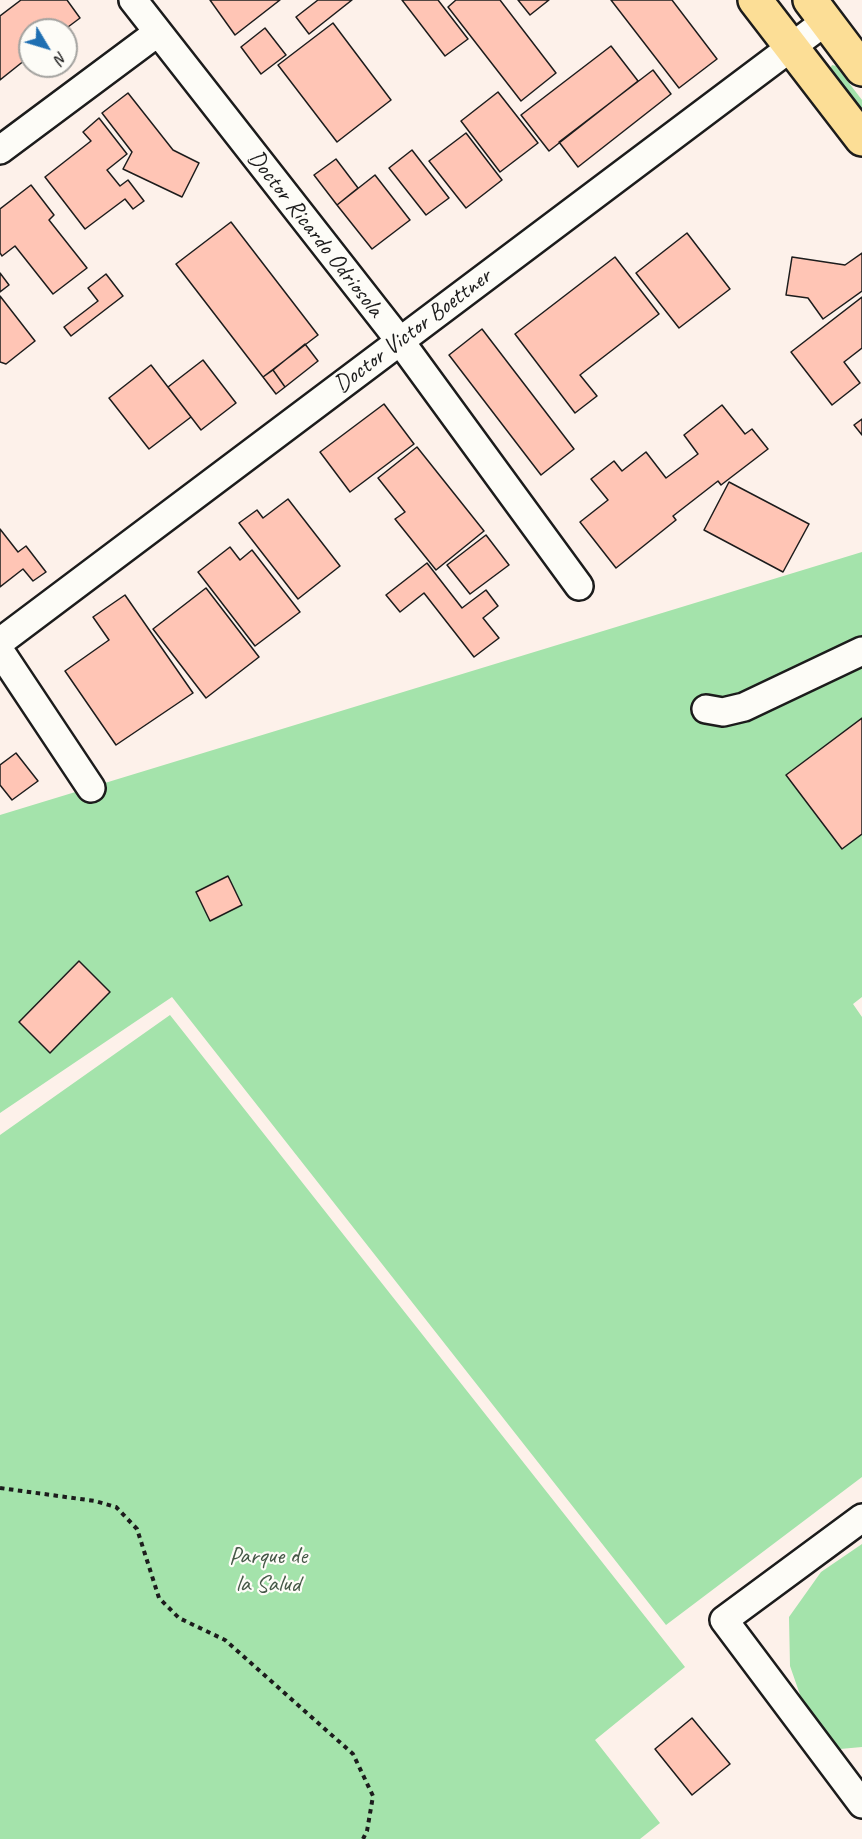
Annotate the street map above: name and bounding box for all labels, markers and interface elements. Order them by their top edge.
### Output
north arrow [18,18,78,78]
text: N [50,48,72,68]
street label: Doctor Ricardo Odriosola [241,145,389,323]
street label: Doctor Victor Boettner [329,262,497,400]
park label: Parque de la Salud [229,1543,307,1599]

